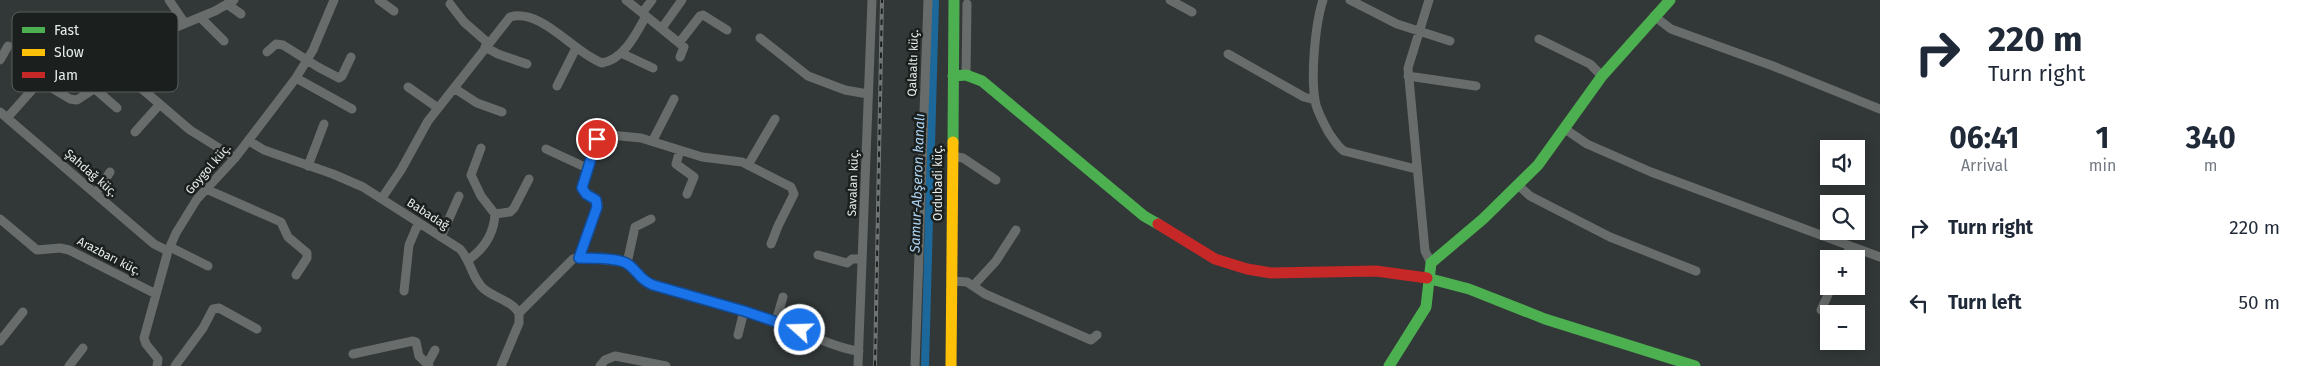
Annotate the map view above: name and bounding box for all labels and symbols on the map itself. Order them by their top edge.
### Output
legend [12,12,178,92]
text: Fast [54,22,80,39]
street label: Qalaaltı küç. [905,29,921,97]
text: Slow [54,44,84,61]
text: Jam [54,67,78,84]
water label: Samur-Abşeron kanalı [907,113,928,254]
pin [576,118,618,160]
street label: Goygol küç. [182,141,234,197]
street label: Ordubadi küç. [931,145,945,221]
street label: Şahdağ küç. [62,146,120,200]
street label: Savalan küç. [845,149,861,217]
street label: Babadağ [404,195,452,233]
street label: Arazbarı küç. [75,234,143,278]
position arrow [773,303,825,355]

